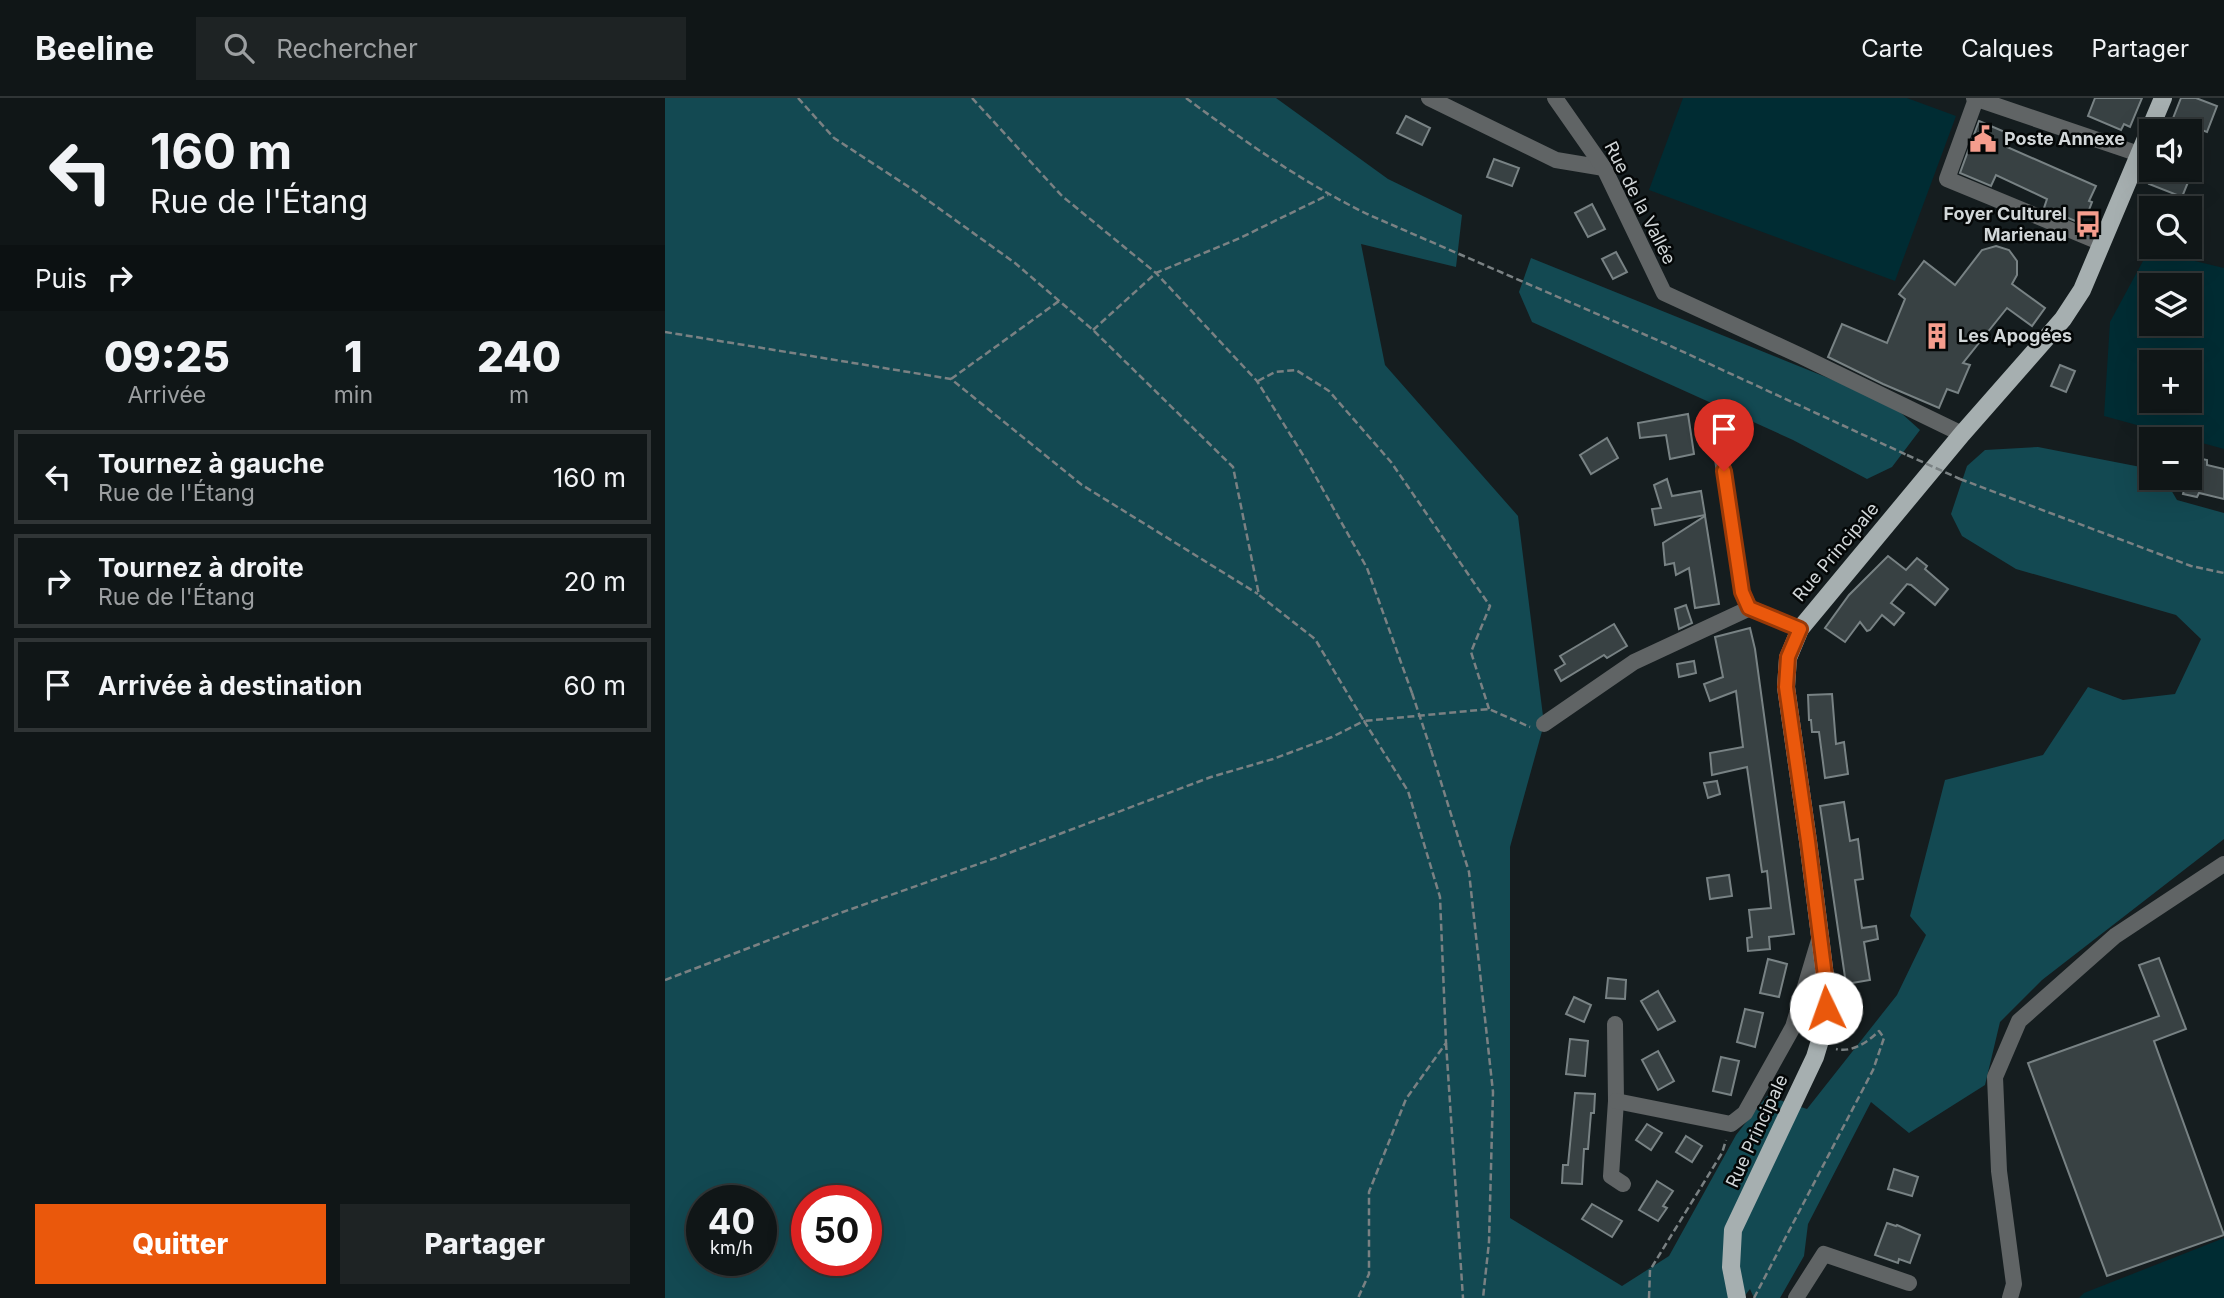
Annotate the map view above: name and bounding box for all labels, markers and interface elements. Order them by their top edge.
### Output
search box [196,17,686,80]
text: Beeline [35,28,154,68]
icon: search [220,29,258,67]
text: Rechercher [276,33,418,64]
text: Carte [1861,34,1923,63]
text: Calques [1961,34,2054,63]
text: Partager [2092,34,2189,63]
map controls [2139,119,2202,490]
button: sound [2139,119,2202,182]
text: 160 m [150,122,292,181]
public building icon: Poste Annexe [1968,124,1998,154]
icon: left [35,126,126,217]
place label: Poste Annexe [2004,128,2125,149]
street label: Rue de la Vallée [1600,138,1680,268]
text: Rue de l'Étang [150,182,368,221]
button: search [2139,196,2202,259]
place label: Foyer Culturel Marienau [1943,203,2067,245]
bus stop icon: Foyer Culturel Marienau [2073,209,2103,239]
icon: right [101,259,139,297]
text: Puis [35,263,87,294]
button: layers [2139,273,2202,336]
building icon: Les Apogées [1922,321,1952,351]
place label: Les Apogées [1958,325,2072,346]
text: 09:25 [104,331,230,382]
text: 1 [344,331,363,382]
text: 240 [477,331,561,382]
button: + [2139,350,2202,413]
text: Arrivée [127,381,206,409]
text: min [334,381,373,409]
text: m [509,381,529,409]
pin [1694,399,1754,471]
icon: arrive [1705,410,1743,448]
button: − [2139,427,2202,490]
text: Tournez à gauche [98,448,324,479]
icon: left [39,458,77,496]
text: 160 m [553,462,626,493]
text: Rue de l'Étang [98,479,255,507]
street label: Rue Principale [1788,498,1883,605]
text: Tournez à droite [98,552,304,583]
icon: right [39,562,77,600]
text: 20 m [564,566,626,597]
text: Rue de l'Étang [98,583,255,611]
icon: arrive [39,666,77,704]
text: Arrivée à destination [98,670,363,701]
text: 60 m [563,670,626,701]
position arrow [1789,971,1863,1045]
street label: Rue Principale [1721,1071,1792,1191]
speed limit sign: 50 [791,1185,882,1276]
text: 40 [708,1200,755,1242]
button: Quitter [35,1204,326,1284]
button: Partager [340,1204,630,1284]
text: km/h [710,1237,753,1258]

